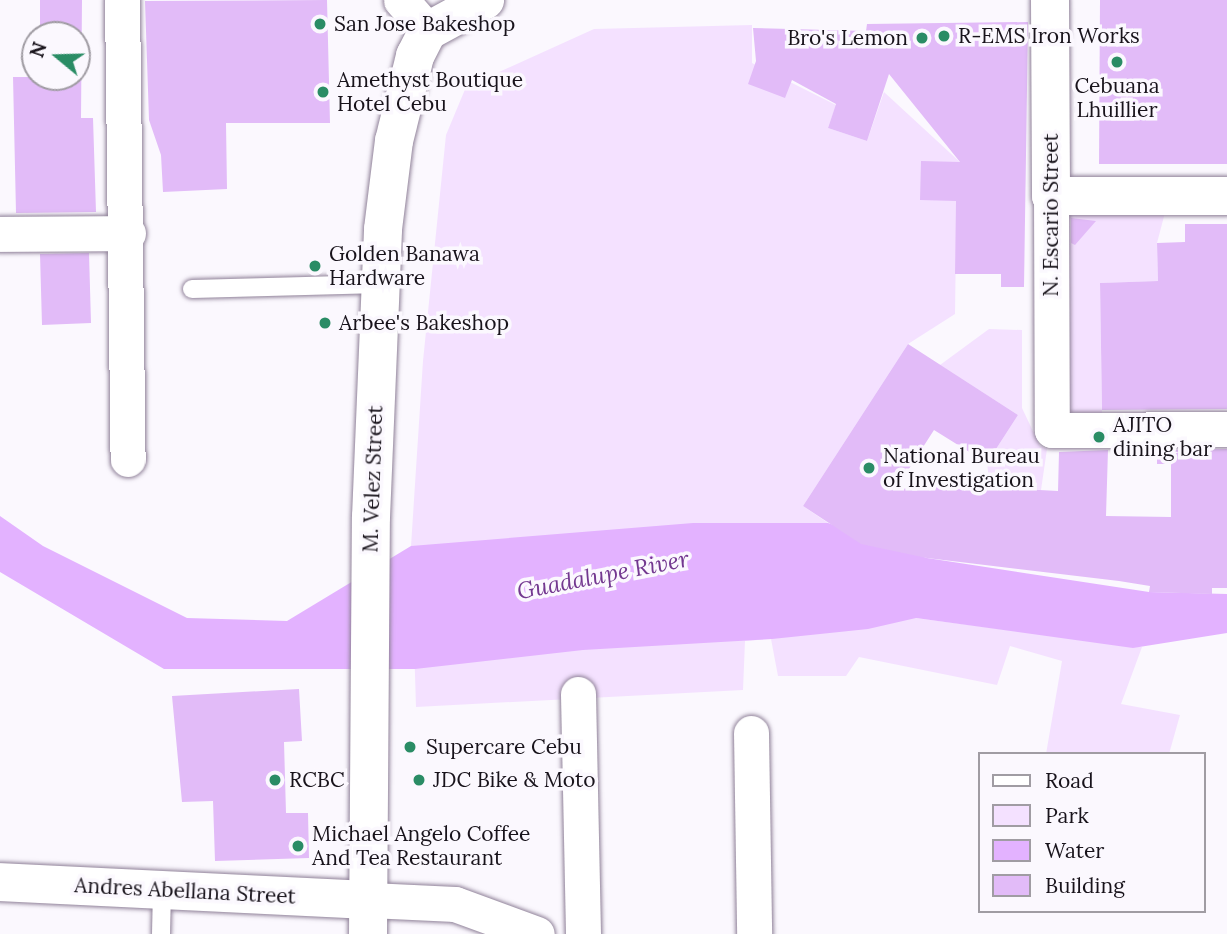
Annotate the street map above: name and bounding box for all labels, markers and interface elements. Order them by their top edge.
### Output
place label: San Jose Bakeshop [334,11,515,37]
marker: San Jose Bakeshop [312,16,328,32]
north arrow [21,21,91,91]
place label: R-EMS Iron Works [958,23,1140,49]
place label: Bro's Lemon [787,25,908,51]
marker: R-EMS Iron Works [936,28,952,44]
marker: Bro's Lemon [914,30,930,46]
text: N [24,39,52,61]
marker: Cebuana Lhuillier [1109,54,1125,70]
place label: Amethyst Boutique Hotel Cebu [337,67,523,117]
place label: Cebuana Lhuillier [1074,73,1160,123]
marker: Amethyst Boutique Hotel Cebu [315,84,331,100]
street label: N. Escario Street [1038,133,1064,297]
place label: Golden Banawa Hardware [329,241,480,291]
marker: Golden Banawa Hardware [307,258,323,274]
place label: Arbee's Bakeshop [339,310,509,336]
marker: Arbee's Bakeshop [317,315,333,331]
street label: M. Velez Street [358,405,388,553]
place label: AJITO dining bar [1113,412,1212,462]
marker: AJITO dining bar [1091,429,1107,445]
place label: National Bureau of Investigation [883,443,1040,493]
marker: National Bureau of Investigation [861,460,877,476]
water label: Guadalupe River [515,545,691,605]
place label: Supercare Cebu [426,734,582,760]
marker: Supercare Cebu [400,737,420,757]
legend [978,752,1206,913]
place label: RCBC [289,767,345,793]
place label: JDC Bike & Moto [433,767,595,793]
text: Road [1045,767,1094,794]
marker: RCBC [267,772,283,788]
marker: JDC Bike & Moto [411,772,427,788]
text: Park [1045,802,1089,829]
place label: Michael Angelo Coffee And Tea Restaurant [312,821,531,871]
text: Water [1045,837,1104,864]
marker: Michael Angelo Coffee And Tea Restaurant [290,838,306,854]
text: Building [1045,872,1125,899]
street label: Andres Abellana Street [74,873,296,909]

